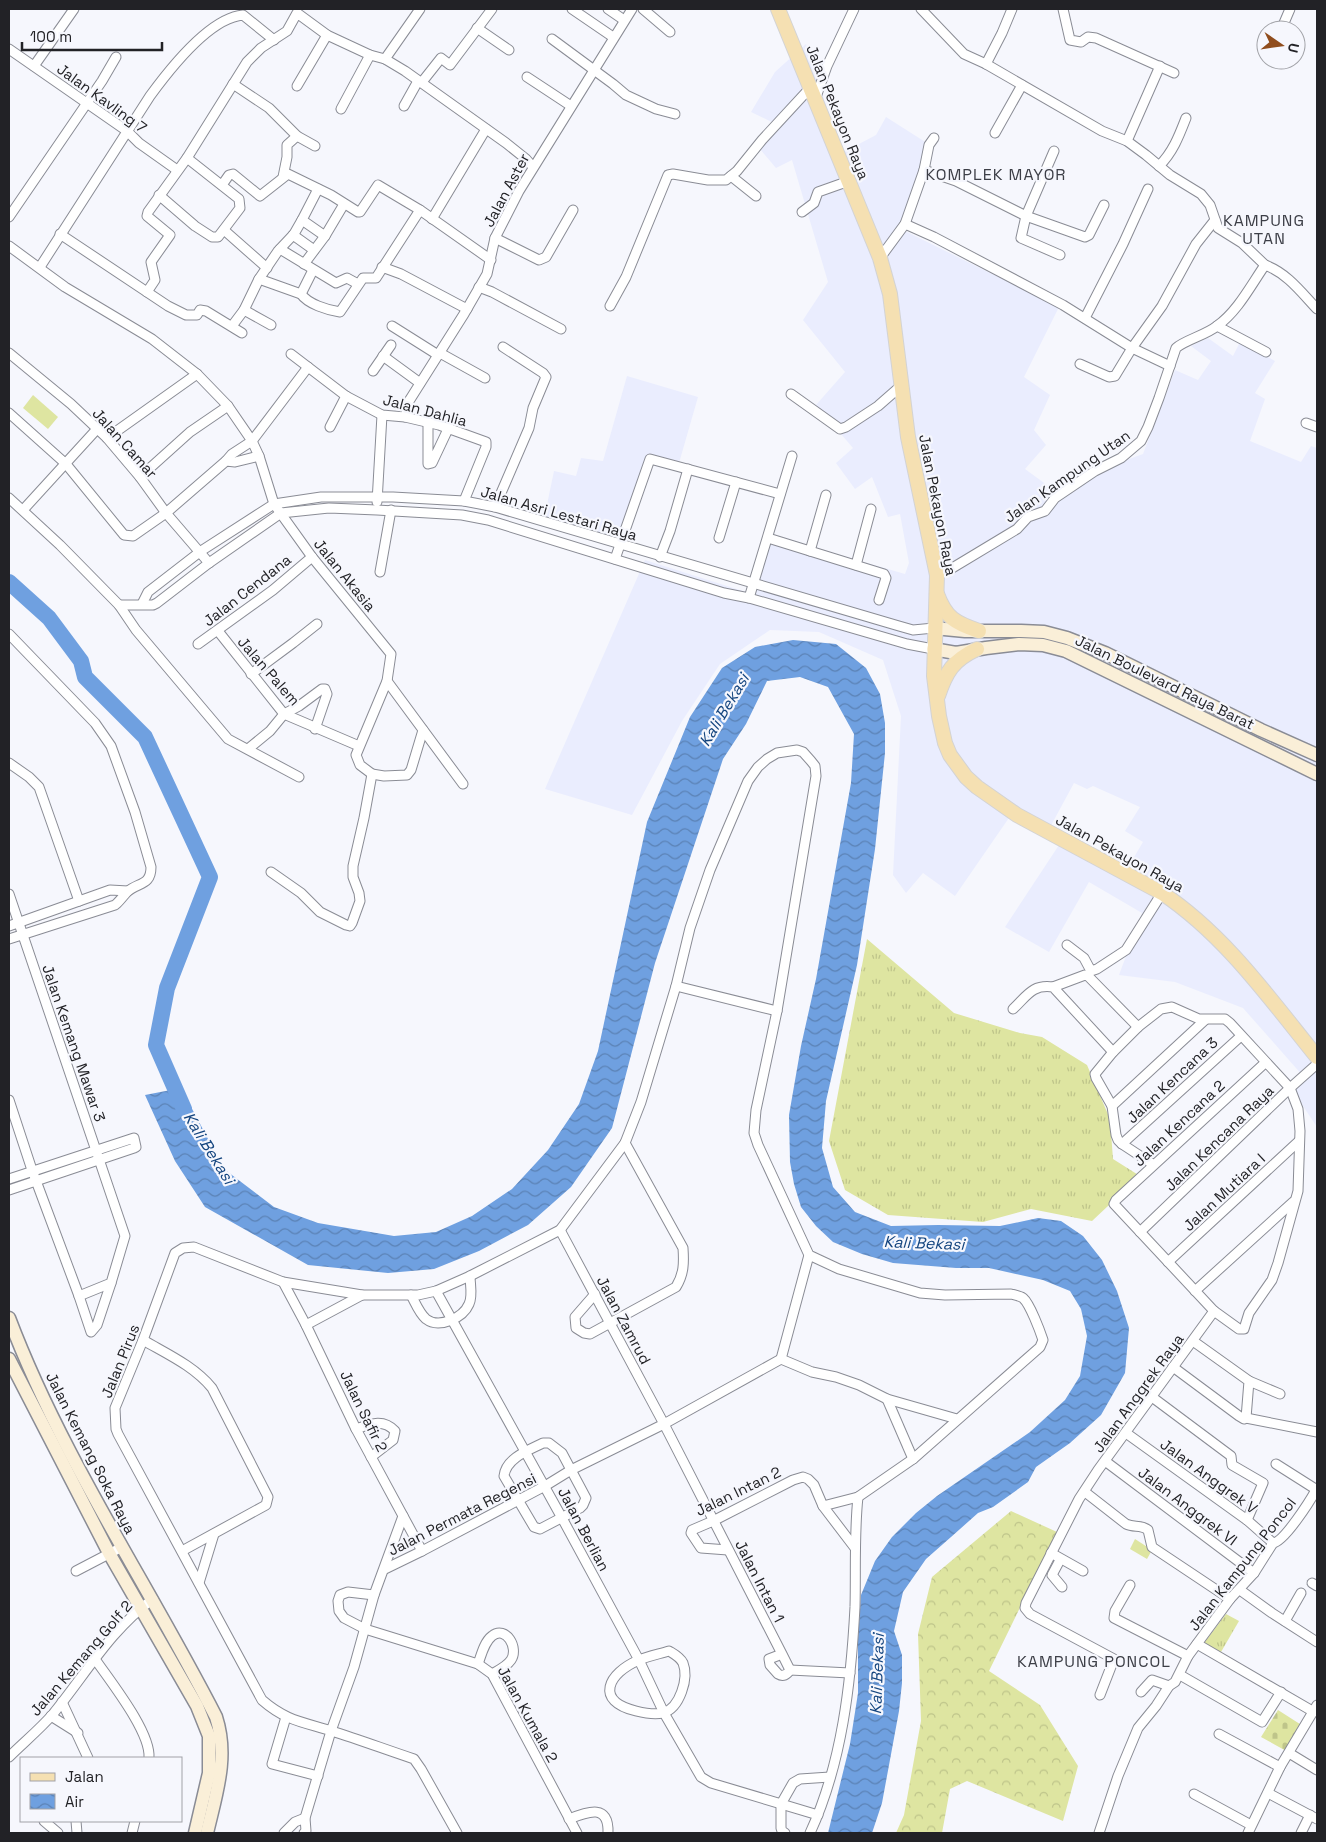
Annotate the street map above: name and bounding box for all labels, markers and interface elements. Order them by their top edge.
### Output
scale bar [22,20,162,52]
north arrow [1256,20,1306,70]
text: 100 m [30,27,72,46]
text: U [1284,41,1303,55]
street label: Jalan Pekayon Raya [802,42,874,183]
street label: Jalan Kavling 7 [53,59,151,137]
street label: Jalan Aster [479,150,533,230]
district label: KOMPLEK MAYOR [926,164,1066,185]
district label: KAMPUNG UTAN [1223,210,1305,249]
street label: Jalan Dahlia [381,390,469,430]
street label: Jalan Camar [89,404,162,482]
street label: Jalan Kampung Utan [1000,425,1134,527]
street label: Jalan Pekayon Raya [915,433,961,578]
street label: Jalan Asri Lestari Raya [479,482,640,545]
street label: Jalan Akasia [310,535,380,616]
street label: Jalan Cendana [199,550,295,630]
street label: Jalan Boulevard Raya Barat [1072,630,1258,734]
street label: Jalan Palem [234,633,304,709]
water label: Kali Bekasi [694,668,755,750]
street label: Jalan Pekayon Raya [1053,810,1188,896]
street label: Jalan Kemang Mawar 3 [38,962,110,1124]
street label: Jalan Kencana 3 [1122,1033,1222,1127]
street label: Jalan Kencana 2 [1129,1076,1229,1170]
street label: Jalan Kencana Raya [1160,1081,1278,1195]
water label: Kali Bekasi [179,1108,240,1190]
street label: Jalan Mutiara I [1179,1149,1269,1235]
water label: Kali Bekasi [883,1231,967,1255]
street label: Jalan Zamrud [593,1273,655,1367]
street label: Jalan Pirus [97,1321,143,1401]
street label: Jalan Anggrek Raya [1089,1330,1188,1456]
street label: Jalan Safir 2 [336,1367,392,1455]
street label: Jalan Kemang Soka Raya [42,1369,140,1537]
street label: Jalan Anggrek V [1157,1434,1261,1518]
street label: Jalan Intan 2 [692,1462,784,1520]
street label: Jalan Anggrek VI [1135,1463,1241,1549]
street label: Jalan Permata Regensi [385,1468,539,1560]
street label: Jalan Berlian [554,1484,614,1574]
street label: Jalan Kampung Poncol [1184,1494,1300,1634]
street label: Jalan Intan 1 [731,1537,789,1625]
street label: Jalan Kemang Golf 2 [26,1596,136,1720]
water label: Kali Bekasi [865,1631,889,1715]
district label: KAMPUNG PONCOL [1017,1651,1171,1672]
street label: Jalan Kumala 2 [494,1662,562,1766]
legend [20,1757,182,1822]
text: Jalan [65,1767,104,1786]
text: Air [65,1792,84,1811]

